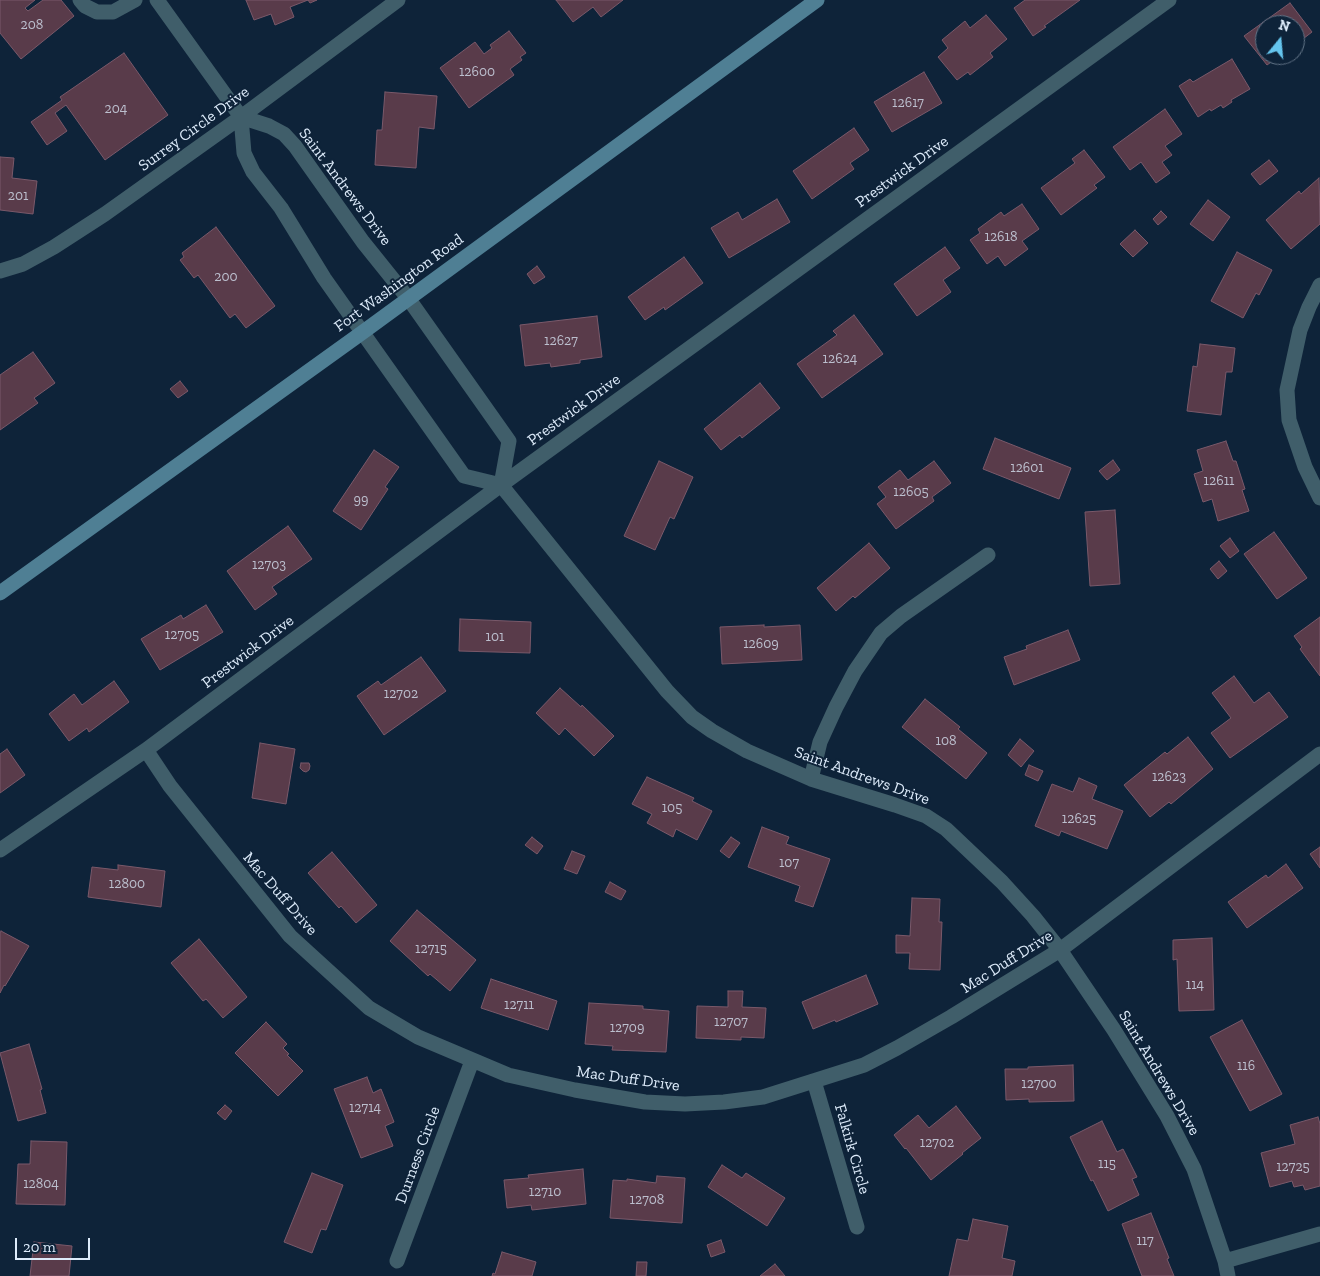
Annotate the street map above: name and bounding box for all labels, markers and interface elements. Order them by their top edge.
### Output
north arrow [1255,15,1305,65]
text: N [1277,16,1292,36]
house number: 208 [21,17,43,33]
house number: 12600 [459,64,495,80]
street label: Surrey Circle Drive [135,82,253,176]
house number: 12617 [892,95,924,111]
house number: 204 [105,101,127,117]
street label: Saint Andrews Drive [295,124,395,250]
street label: Prestwick Drive [852,132,952,212]
house number: 201 [8,188,28,204]
house number: 12618 [985,229,1017,245]
street label: Fort Washington Road [331,230,467,336]
house number: 200 [214,269,238,285]
house number: 12627 [544,333,578,349]
house number: 12624 [823,351,857,367]
street label: Prestwick Drive [524,370,624,450]
house number: 12601 [1010,460,1044,476]
house number: 12611 [1204,473,1234,489]
house number: 12605 [893,484,929,500]
house number: 99 [354,492,368,508]
house number: 12703 [252,557,286,573]
street label: Prestwick Drive [198,611,298,693]
house number: 12705 [165,627,199,643]
house number: 101 [486,629,504,645]
house number: 12609 [743,636,779,652]
house number: 12702 [384,686,418,702]
house number: 108 [936,733,956,749]
street label: Saint Andrews Drive [792,743,932,809]
house number: 12623 [1152,769,1186,785]
house number: 105 [662,800,682,816]
house number: 12625 [1062,811,1096,827]
street label: Mac Duff Drive [239,848,321,940]
house number: 107 [779,855,799,871]
house number: 12800 [109,876,145,892]
street label: Mac Duff Drive [958,926,1056,998]
house number: 12715 [415,941,447,957]
house number: 114 [1186,977,1204,993]
house number: 12711 [504,997,534,1013]
street label: Saint Andrews Drive [1114,1007,1204,1139]
house number: 12707 [714,1014,748,1030]
house number: 12709 [610,1020,644,1036]
house number: 116 [1237,1058,1255,1074]
street label: Mac Duff Drive [575,1062,681,1096]
house number: 12700 [1021,1076,1057,1092]
house number: 12714 [349,1100,381,1116]
street label: Falkirk Circle [830,1102,874,1196]
street label: Durness Circle [392,1104,444,1206]
house number: 12702 [920,1135,954,1151]
house number: 115 [1098,1156,1116,1172]
house number: 12725 [1276,1159,1310,1175]
house number: 12804 [23,1176,59,1192]
house number: 12710 [529,1184,561,1200]
house number: 12708 [630,1192,664,1208]
scale bar [18,1228,92,1260]
house number: 117 [1136,1233,1154,1249]
text: 20 m [23,1238,56,1256]

